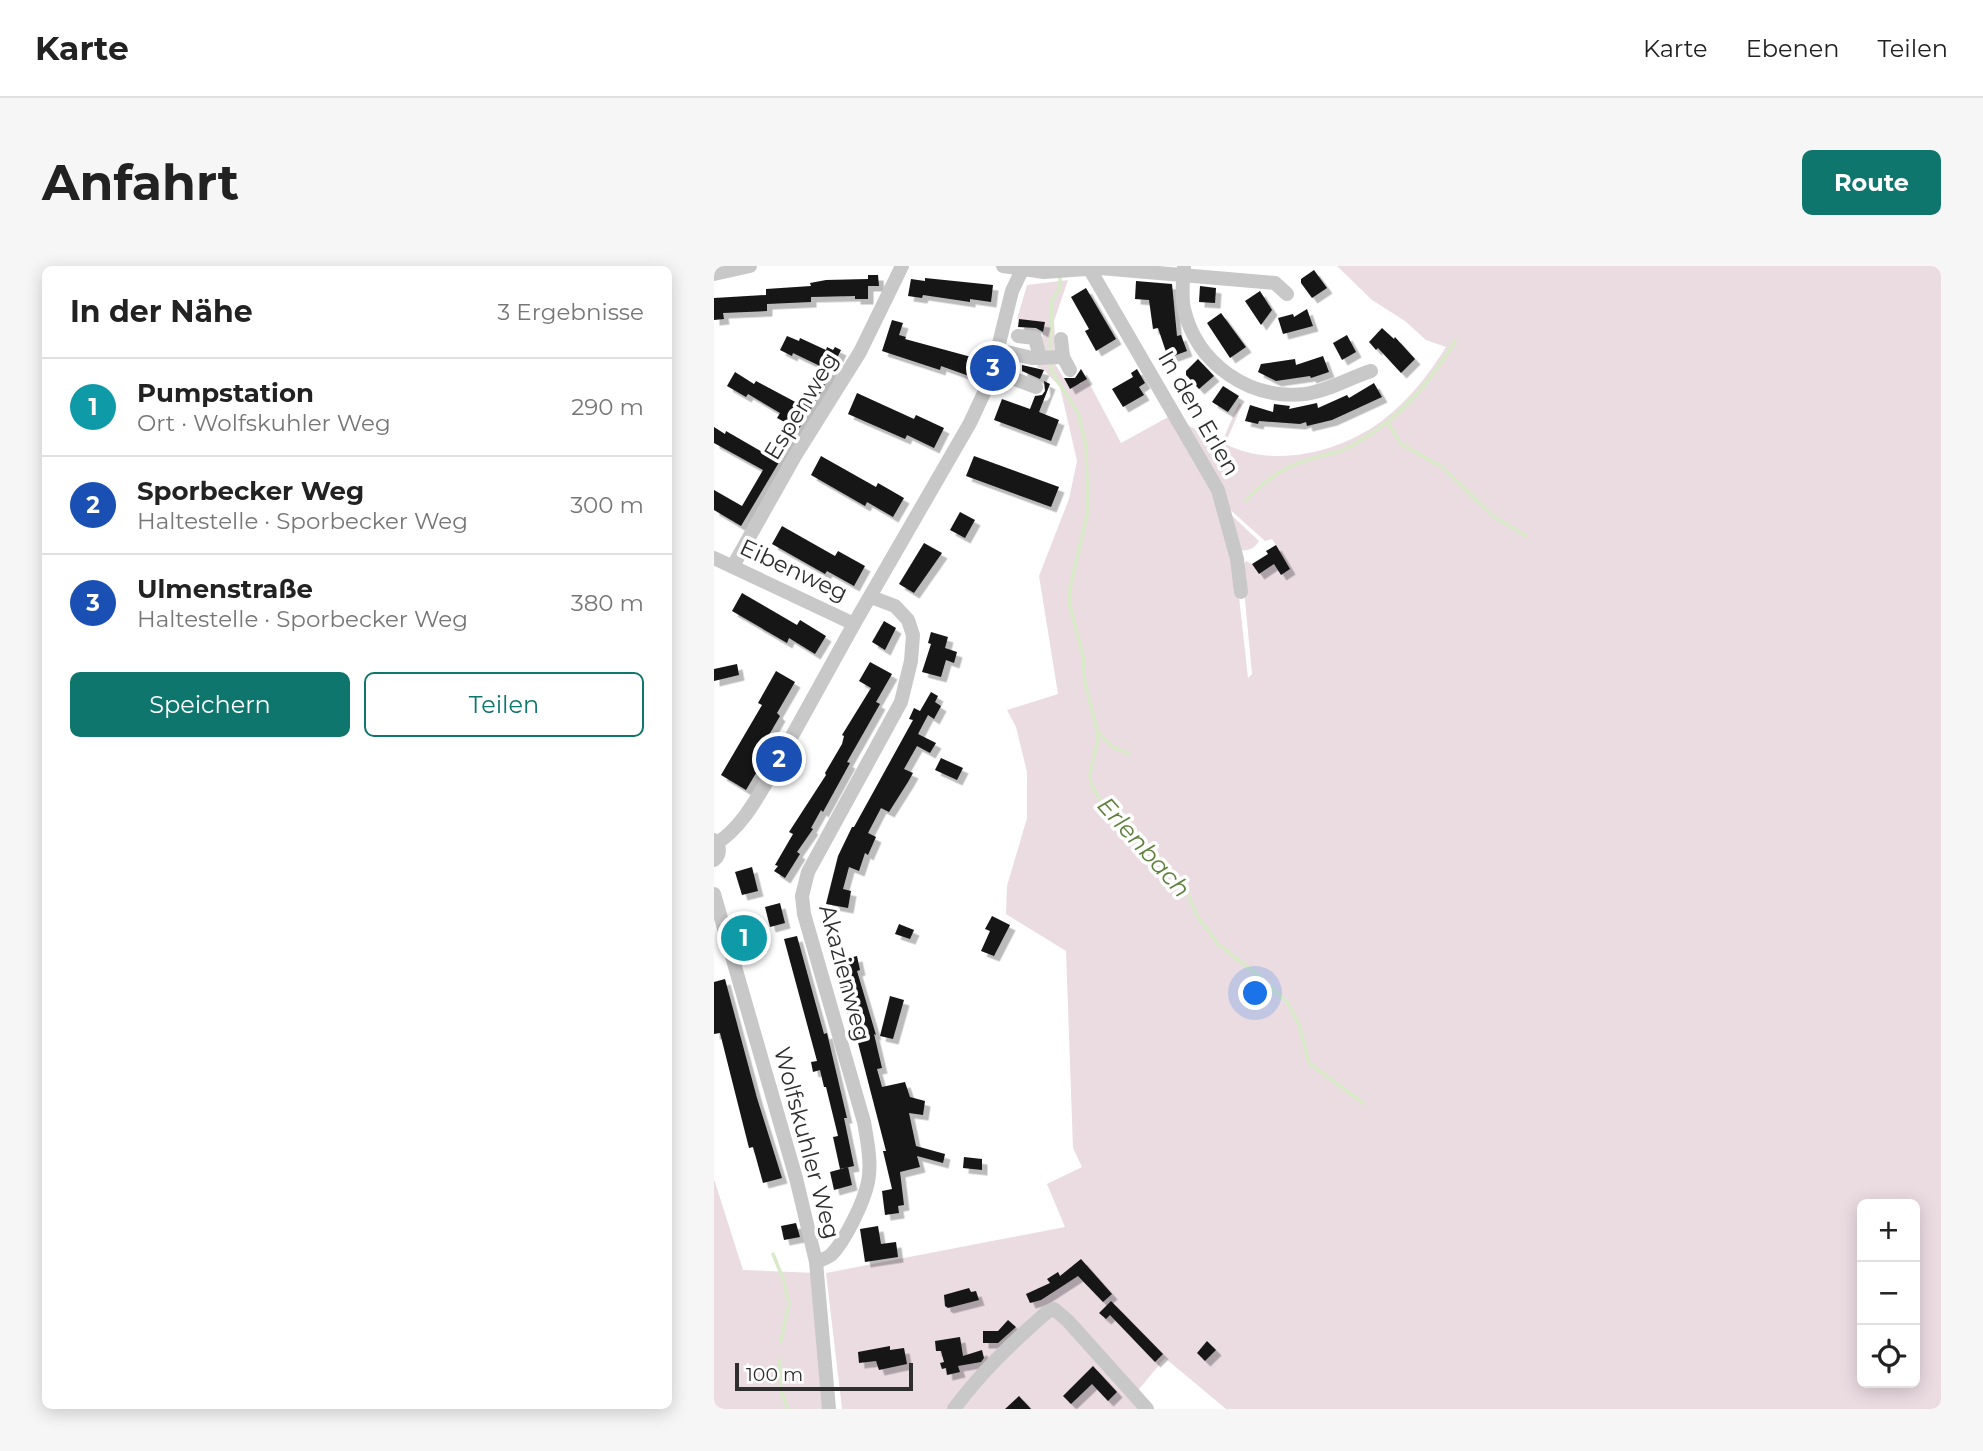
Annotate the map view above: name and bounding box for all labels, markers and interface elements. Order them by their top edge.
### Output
text: Karte [35,28,129,68]
text: Karte [1643,34,1708,63]
text: Ebenen [1746,34,1839,63]
text: Teilen [1877,34,1948,63]
button: Route [1802,150,1941,215]
text: Anfahrt [42,153,239,212]
text: In der Nähe [70,293,253,330]
text: 3 Ergebnisse [497,298,644,326]
pin: 3 [970,342,1016,394]
street label: In den Erlen [1152,346,1246,480]
street label: Espenweg [758,347,844,465]
text: Pumpstation [137,377,314,409]
text: 1 [88,393,98,421]
text: 290 m [571,393,644,421]
text: Ort · Wolfskuhler Weg [137,409,391,437]
text: Sporbecker Weg [137,475,364,507]
text: 2 [86,491,100,519]
text: 300 m [570,491,644,519]
text: Haltestelle · Sporbecker Weg [137,507,468,535]
street label: Eibenweg [736,533,852,607]
text: Ulmenstraße [137,573,313,605]
text: 3 [86,589,100,617]
text: 380 m [571,589,644,617]
text: Haltestelle · Sporbecker Weg [137,605,468,633]
button: Speichern [70,672,350,737]
button: Teilen [364,672,644,737]
pin: 2 [756,733,802,785]
water label: Erlenbach [1091,791,1197,903]
street label: Akazienweg [813,902,877,1044]
pin: 1 [721,912,767,964]
your location [1238,976,1272,1010]
street label: Wolfskuhler Weg [768,1044,846,1242]
map controls [1857,1199,1920,1388]
button: + [1857,1199,1920,1262]
button: − [1857,1262,1920,1325]
button: locate [1857,1325,1920,1388]
scale bar [735,1360,914,1392]
text: 100 m [746,1363,803,1386]

